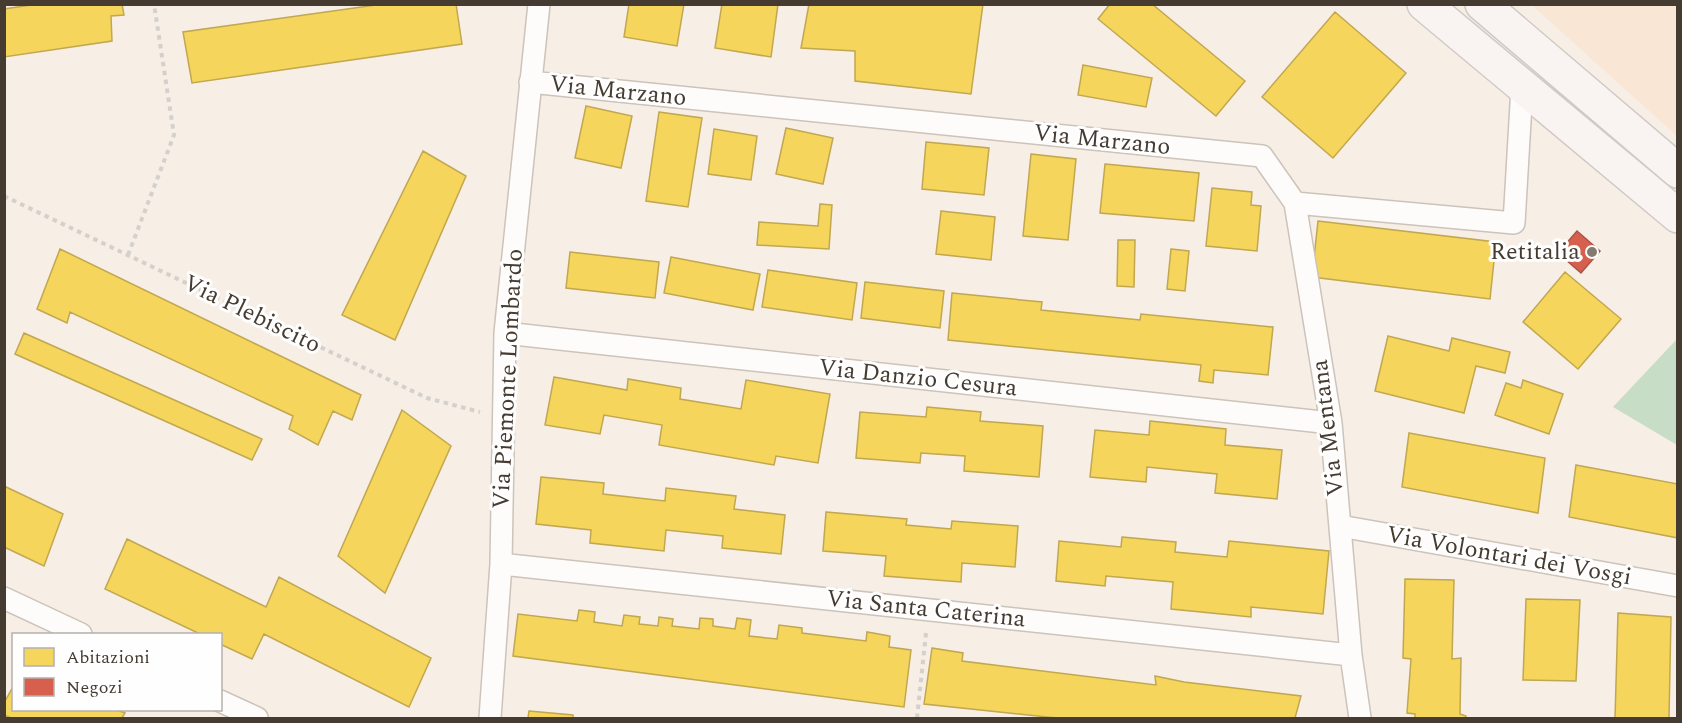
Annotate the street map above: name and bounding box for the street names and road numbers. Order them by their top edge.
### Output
street label: Via Marzano [548,66,688,116]
street label: Via Marzano [1032,115,1172,165]
street label: Via Piemonte Lombardo [483,248,533,510]
street label: Via Plebiscito [177,265,327,363]
street label: Via Danzio Cesura [817,350,1019,406]
street label: Via Mentana [1302,357,1354,498]
street label: Via Volontari dei Vosgi [1383,517,1635,595]
street label: Via Santa Caterina [825,581,1028,637]

